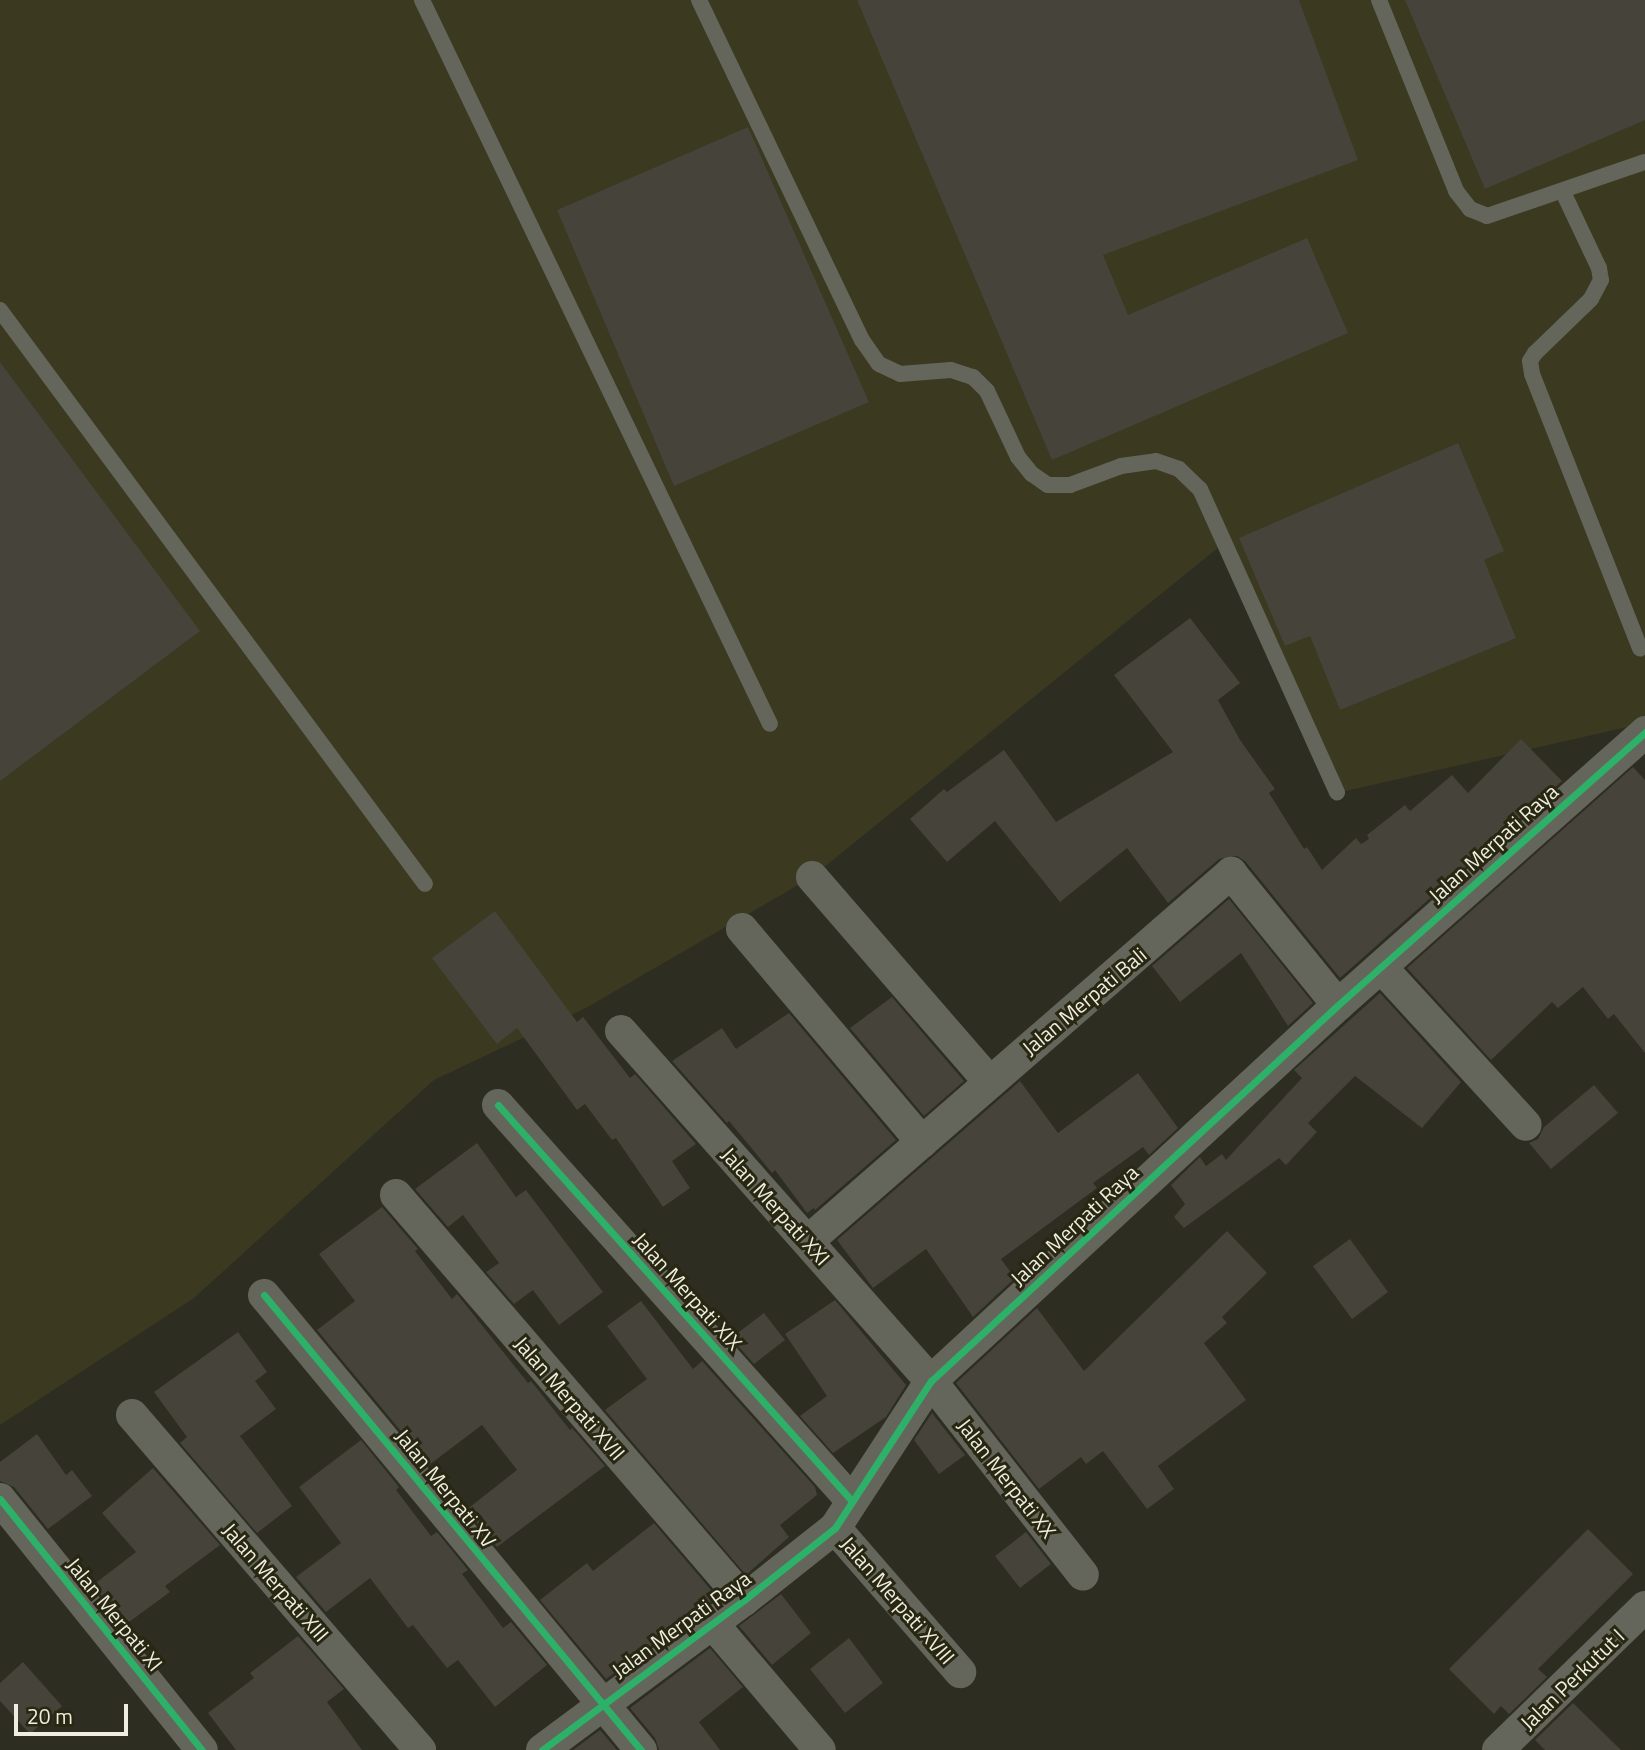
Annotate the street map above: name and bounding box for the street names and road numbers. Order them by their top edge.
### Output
street label: Jalan Merpati Raya [1423,778,1563,908]
street label: Jalan Merpati Bali [1017,942,1151,1060]
street label: Jalan Merpati XXI [716,1142,836,1270]
street label: Jalan Merpati Raya [1005,1159,1143,1291]
street label: Jalan Merpati XIX [628,1227,748,1355]
street label: Jalan Merpati XVII [509,1331,631,1465]
street label: Jalan Merpati XX [952,1413,1062,1543]
street label: Jalan Merpati XV [390,1424,502,1552]
street label: Jalan Merpati XIII [218,1518,334,1646]
street label: Jalan Merpati XVIII [836,1531,960,1669]
street label: Jalan Merpati XI [62,1552,168,1676]
street label: Jalan Merpati Raya [607,1565,755,1683]
street label: Jalan Perkutut I [1515,1623,1629,1735]

